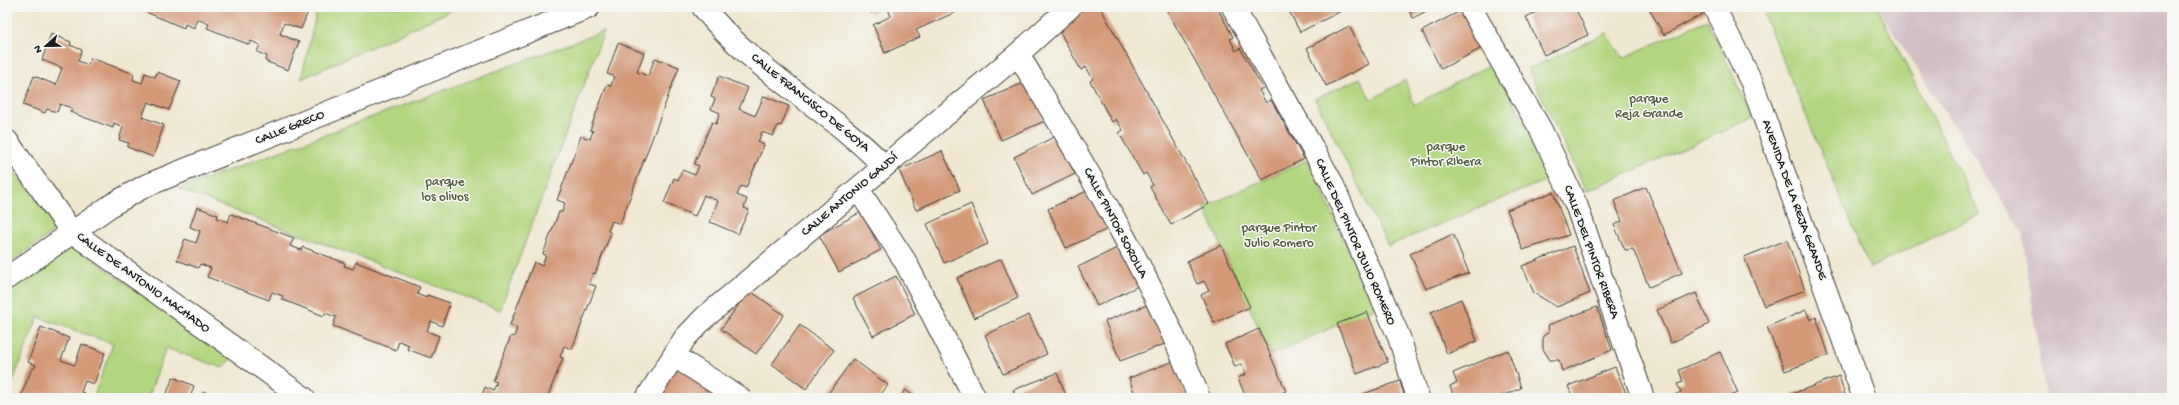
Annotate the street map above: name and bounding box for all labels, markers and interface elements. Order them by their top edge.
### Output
north arrow [26,26,66,66]
text: N [32,43,45,55]
street label: CALLE FRANCISCO DE GOYA [748,50,873,156]
park label: parque Reja Grande [1615,92,1683,122]
street label: CALLE GRECO [253,107,327,149]
street label: AVENIDA DE LA REJA GRANDE [1758,118,1830,283]
park label: parque Pintor RIbera [1409,140,1482,170]
street label: CALLE ANTONIO GAUDÍ [798,149,902,240]
street label: CALLE DEL PINTOR JULIO ROMERO [1311,156,1399,328]
street label: CALLE PINTOR SOROLLA [1080,165,1151,282]
park label: parque los olivos [421,175,470,205]
street label: CALLE DEL PINTOR RIBERA [1560,183,1623,322]
park label: parque Pintor Julio Romero [1241,221,1318,251]
street label: CALLE DE ANTONIO MACHADO [73,229,213,337]

